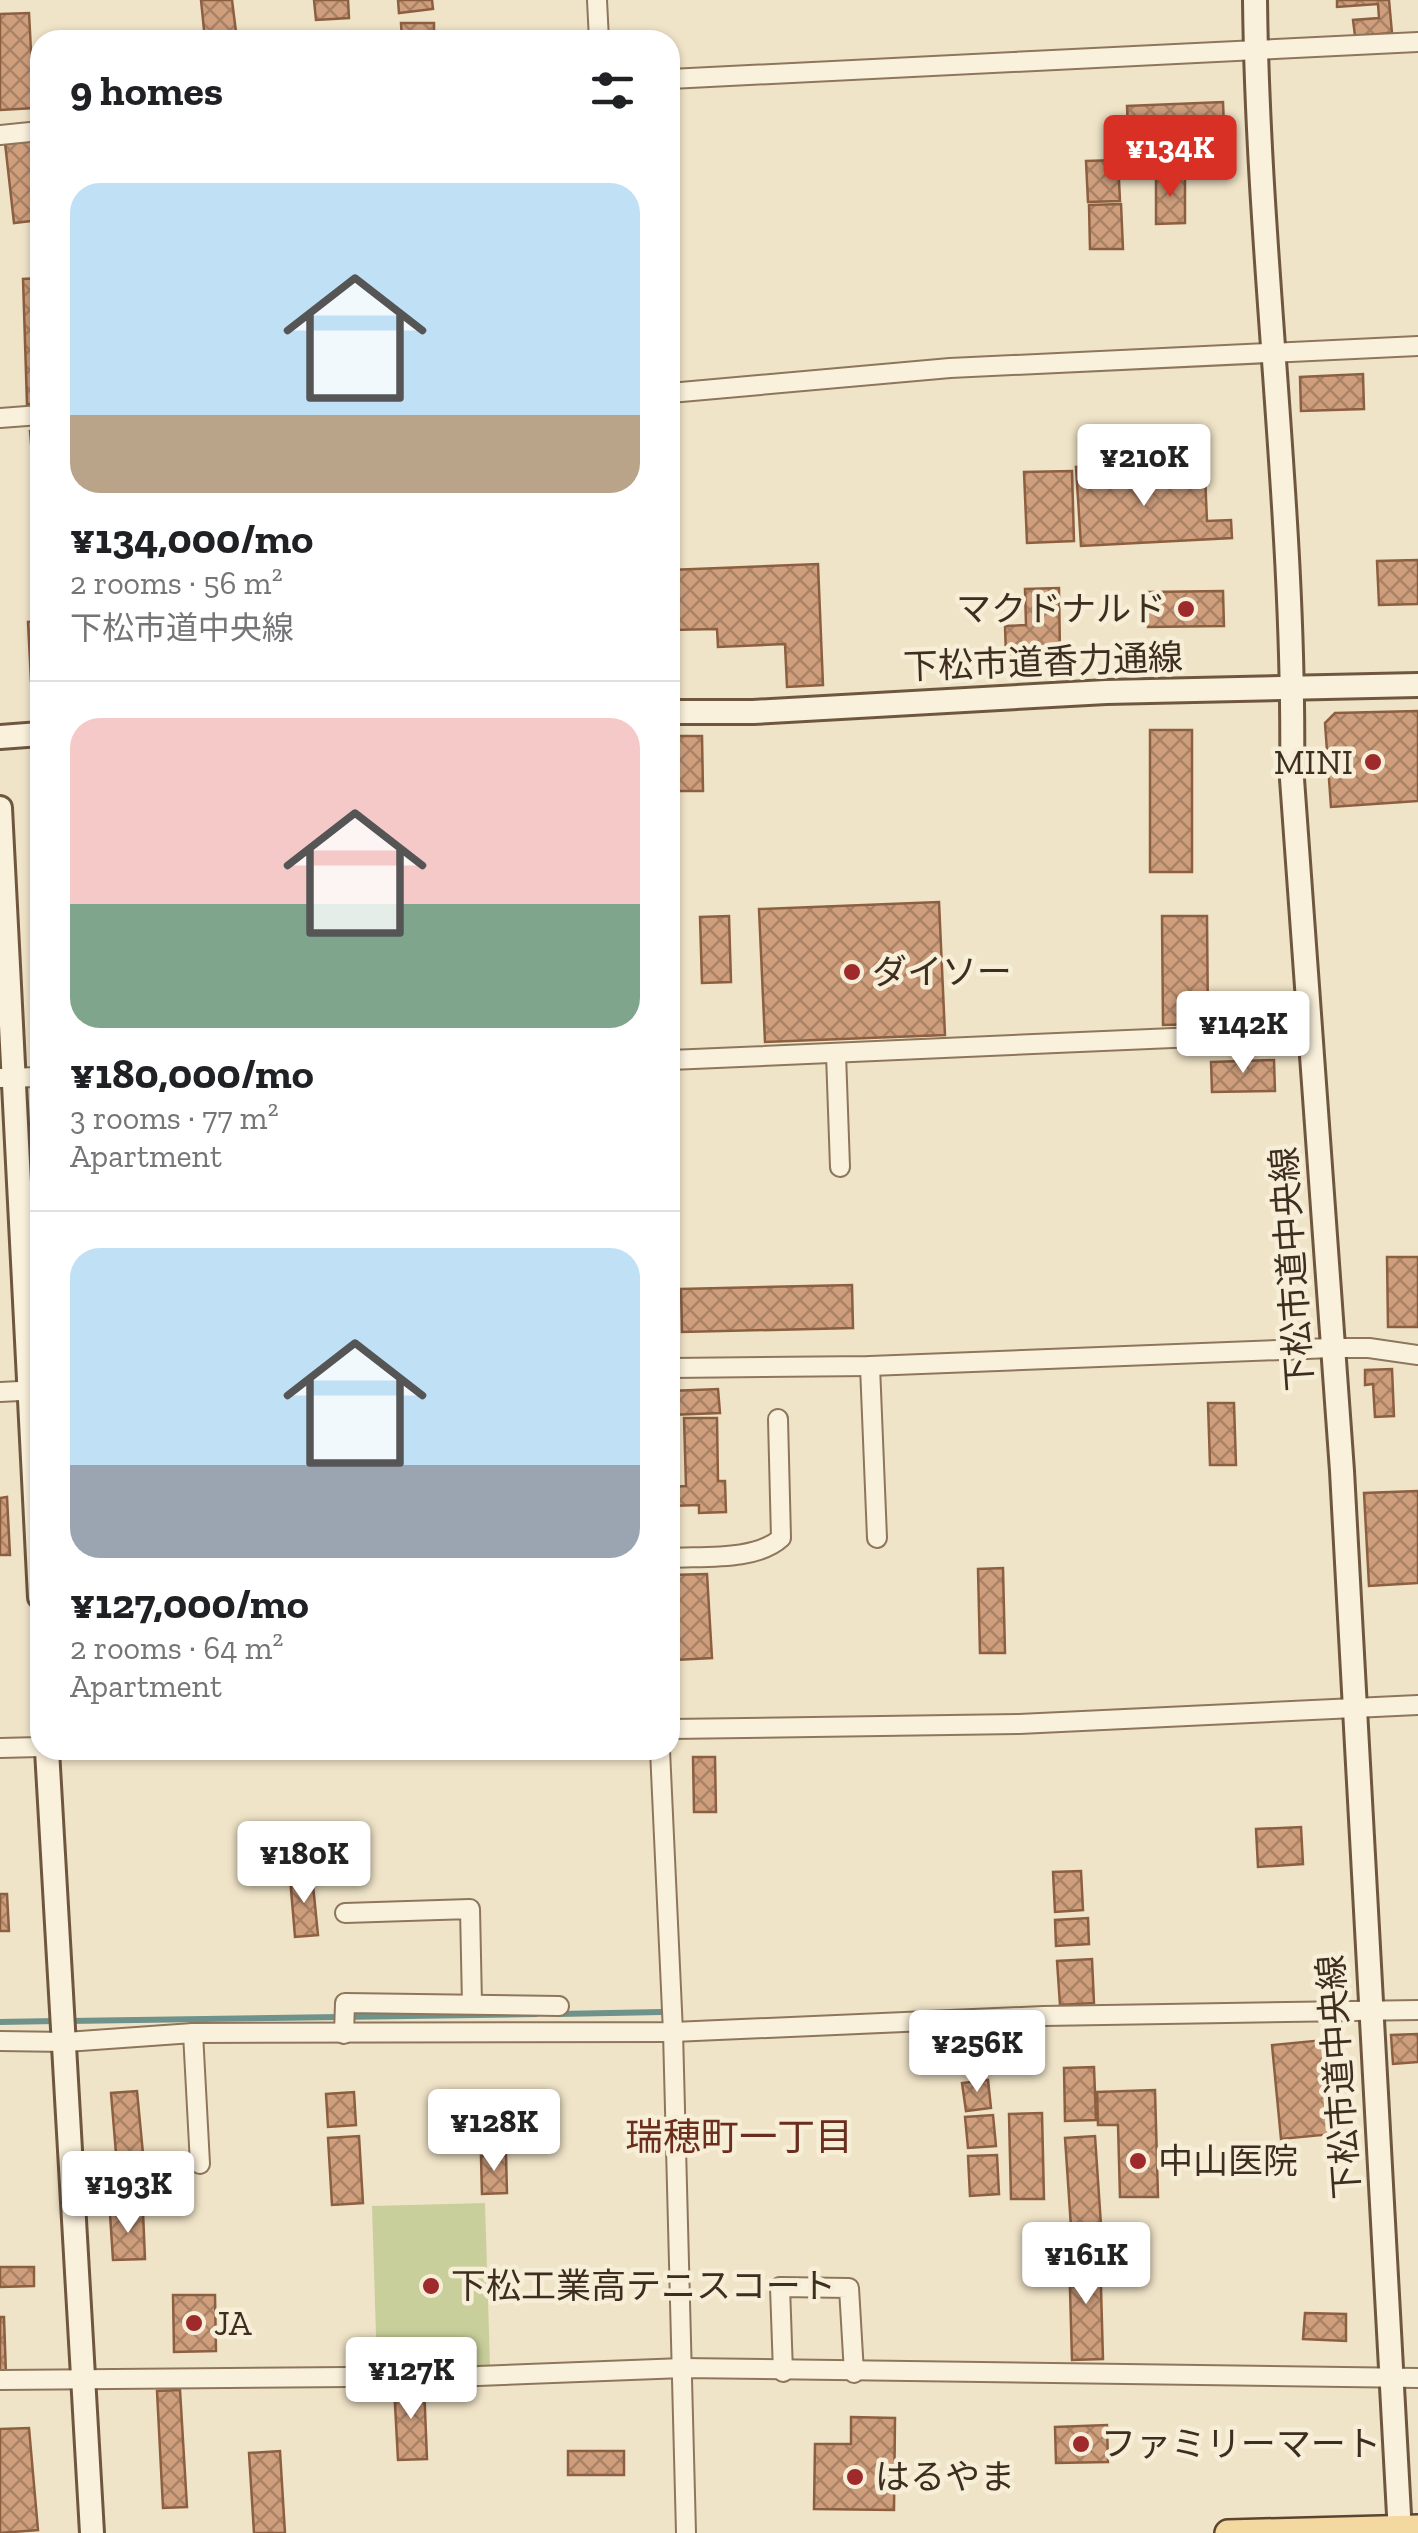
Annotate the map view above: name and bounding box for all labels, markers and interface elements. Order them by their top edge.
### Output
icon: filters [585,63,640,118]
text: 9 homes [70,65,223,116]
pin: ¥134K [1100,115,1240,200]
text: ¥134K [1126,128,1214,166]
icon: home [265,248,445,428]
pin: ¥210K [1074,424,1214,509]
text: ¥210K [1099,437,1189,475]
text: ¥134,000/mo [70,513,313,564]
text: 2 rooms · 56 m² [70,564,283,602]
place label: マクドナルド [956,588,1166,630]
marker: マクドナルド [1175,598,1197,620]
text: 下松市道中央線 [70,609,294,647]
street label: 下松市道香力通線 [902,636,1184,688]
place label: MINI [1274,741,1353,783]
marker: MINI [1362,751,1384,773]
icon: home [265,783,445,963]
place label: ダイソー [872,951,1012,993]
marker: ダイソー [841,961,863,983]
pin: ¥142K [1173,991,1313,1076]
text: ¥142K [1199,1004,1287,1042]
text: ¥180,000/mo [70,1048,314,1099]
text: 3 rooms · 77 m² [70,1099,278,1137]
text: Apartment [70,1137,222,1175]
street label: 下松市道中央線 [1263,1145,1321,1393]
icon: home [265,1313,445,1493]
text: ¥127,000/mo [70,1578,309,1629]
text: 2 rooms · 64 m² [70,1629,283,1667]
text: Apartment [70,1667,222,1705]
pin: ¥180K [234,1821,374,1906]
text: ¥180K [259,1834,349,1872]
street label: 下松市道中央線 [1310,1953,1368,2201]
pin: ¥256K [907,2010,1047,2095]
text: ¥256K [931,2023,1023,2061]
pin: ¥128K [424,2089,564,2174]
text: ¥128K [450,2102,538,2140]
district label: 瑞穂町一丁目 [625,2114,853,2160]
place label: 中山医院 [1158,2140,1298,2182]
marker: 中山医院 [1127,2150,1149,2172]
pin: ¥193K [58,2151,198,2236]
text: ¥193K [84,2164,172,2202]
pin: ¥161K [1016,2222,1156,2307]
text: ¥161K [1044,2235,1128,2273]
place label: 下松工業高テニスコート [451,2265,836,2307]
marker: 下松工業高テニスコート [420,2275,442,2297]
place label: JA [214,2302,252,2344]
marker: JA [183,2312,205,2334]
pin: ¥127K [341,2337,481,2422]
text: ¥127K [368,2350,454,2388]
place label: ファミリーマート [1101,2423,1381,2465]
marker: ファミリーマート [1070,2433,1092,2455]
place label: はるやま [875,2456,1015,2498]
marker: はるやま [844,2466,866,2488]

